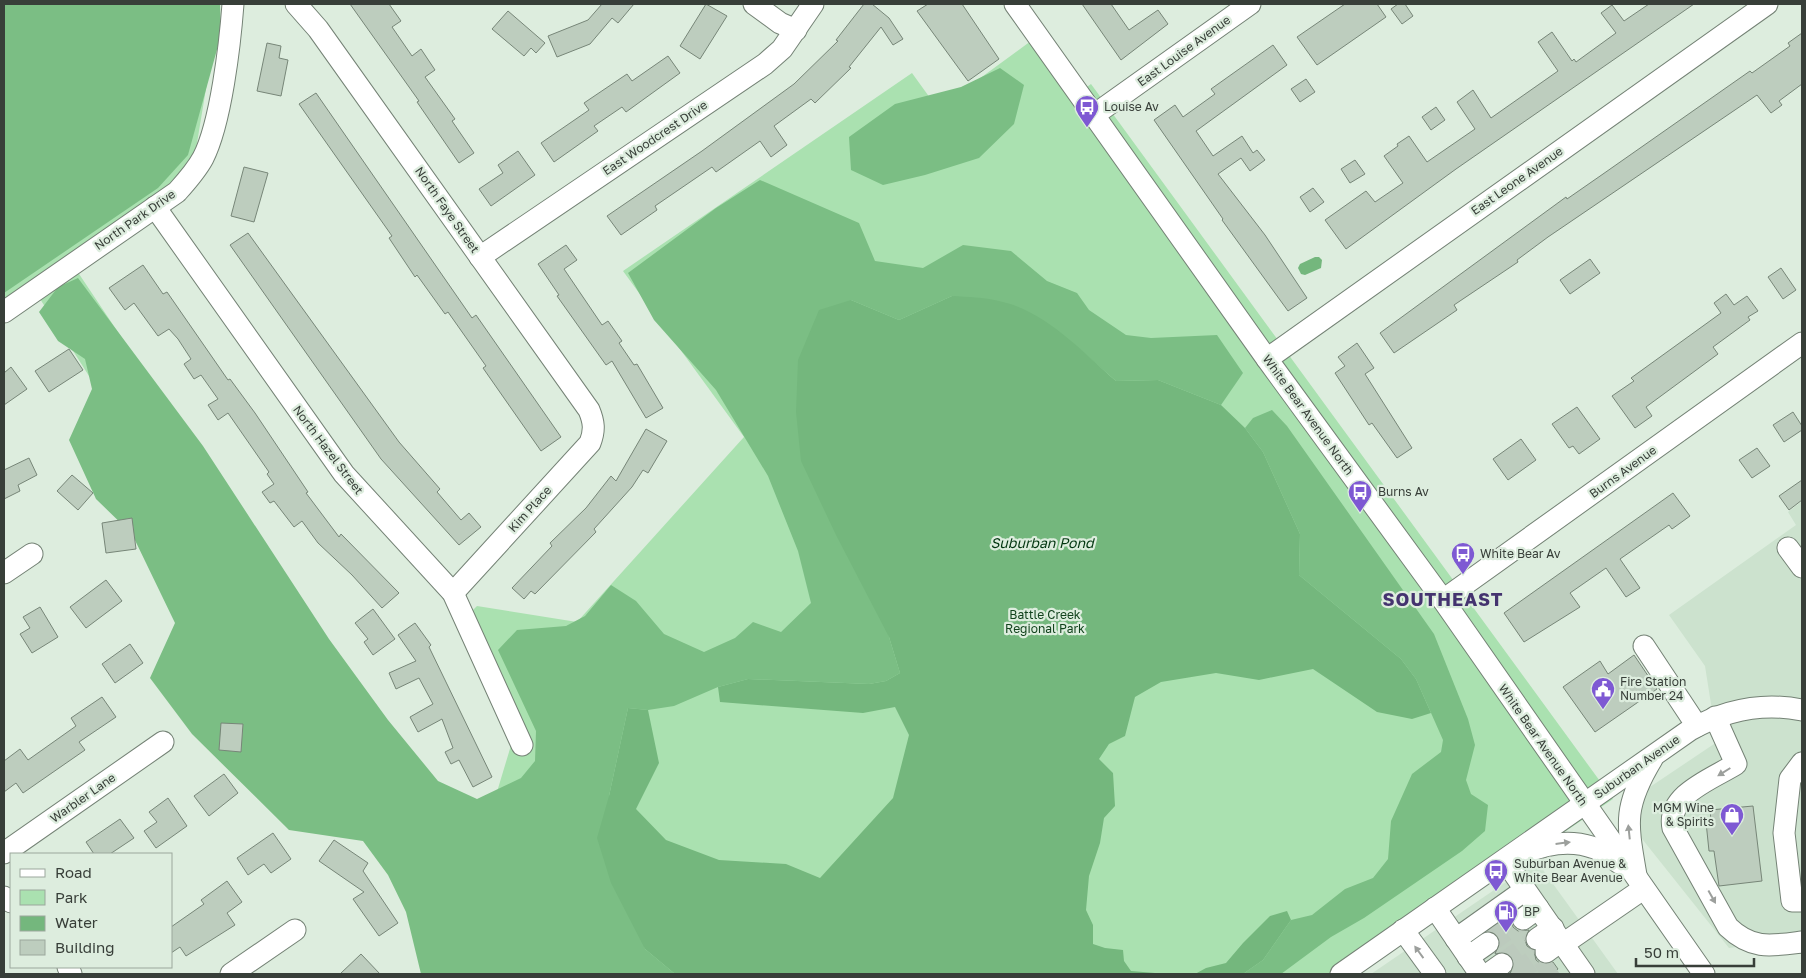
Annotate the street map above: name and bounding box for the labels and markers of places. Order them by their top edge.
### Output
bus stop icon: Louise Av [1074,94,1100,128]
place label: Louise Av [1104,99,1159,114]
bus stop icon: Burns Av [1347,479,1373,513]
place label: Burns Av [1378,484,1429,499]
bus stop icon: White Bear Av [1450,541,1476,575]
place label: White Bear Av [1480,546,1561,561]
place label: Fire Station Number 24 [1620,674,1686,703]
public building icon: Fire Station Number 24 [1590,676,1616,710]
place label: MGM Wine & Spirits [1653,800,1714,829]
shop icon: MGM Wine & Spirits [1719,802,1745,836]
place label: Suburban Avenue & White Bear Avenue [1514,856,1626,885]
bus stop icon: Suburban Avenue & White Bear Avenue [1483,858,1509,892]
fuel station icon: BP [1493,899,1519,933]
place label: BP [1524,904,1540,919]

